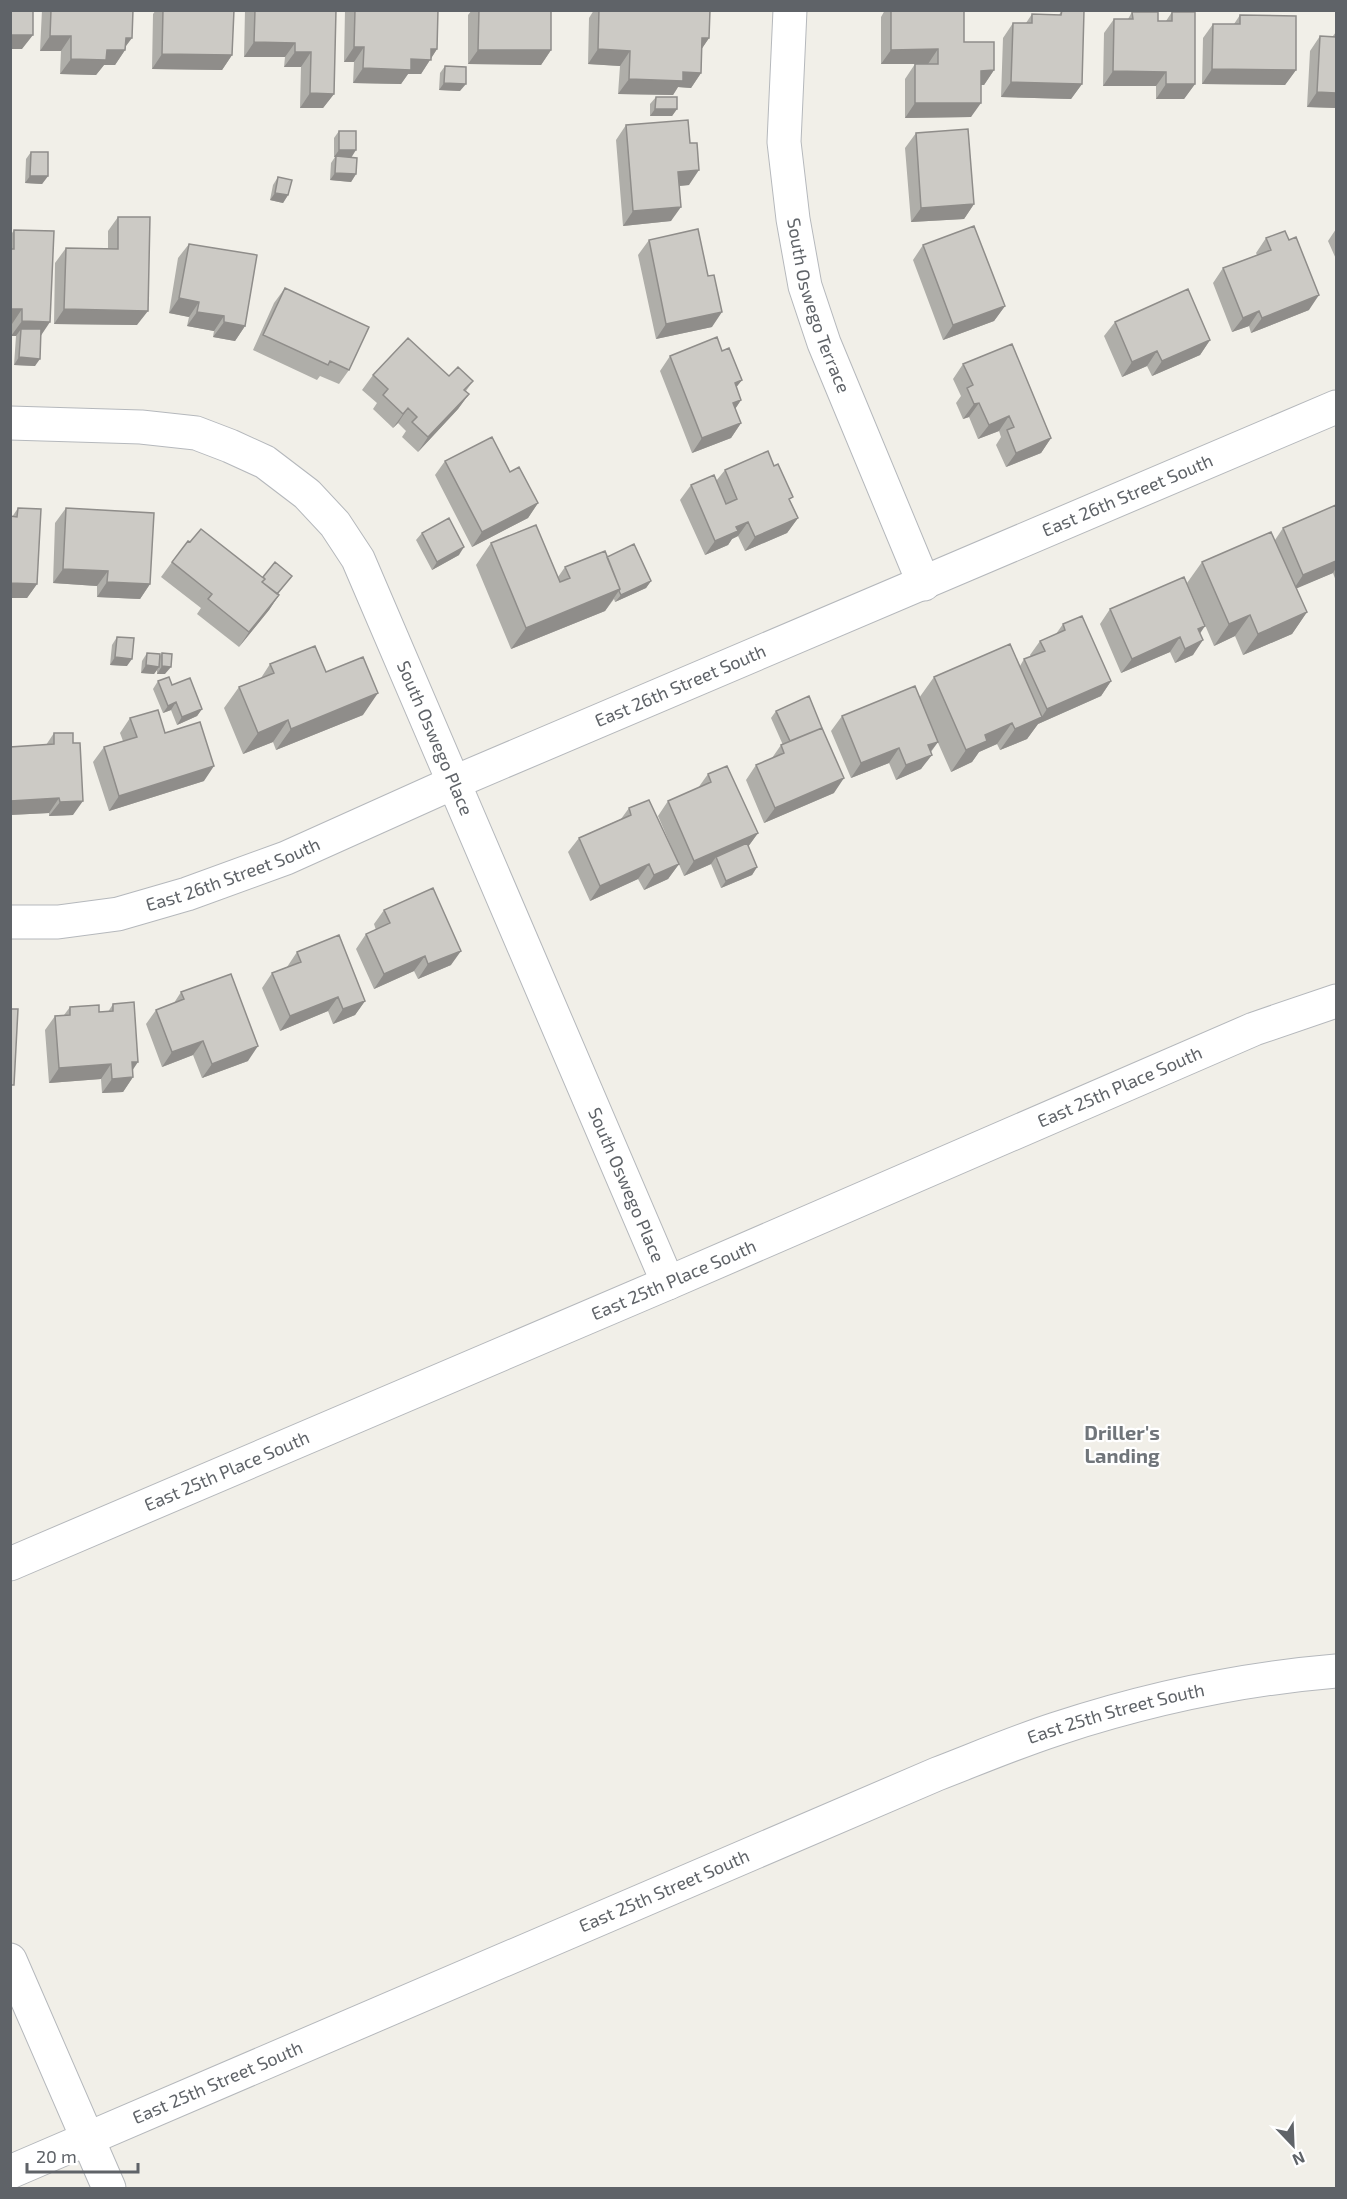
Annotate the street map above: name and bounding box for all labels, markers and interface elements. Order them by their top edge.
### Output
street label: South Oswego Terrace [783,216,856,396]
street label: East 26th Street South [1038,449,1216,541]
street label: East 26th Street South [591,639,769,731]
street label: South Oswego Place [393,657,478,819]
street label: East 26th Street South [143,832,323,915]
street label: East 25th Place South [1034,1041,1205,1132]
street label: South Oswego Place [584,1104,670,1265]
street label: East 25th Place South [588,1234,759,1324]
district label: Driller's Landing [1084,1420,1160,1467]
street label: East 25th Place South [141,1425,312,1515]
street label: East 25th Street South [1024,1678,1206,1748]
street label: East 25th Street South [575,1844,752,1936]
street label: East 25th Street South [129,2036,306,2128]
north arrow [1263,2115,1323,2175]
scale bar [27,2136,138,2174]
text: 20 m [36,2145,77,2167]
text: N [1290,2148,1308,2170]

